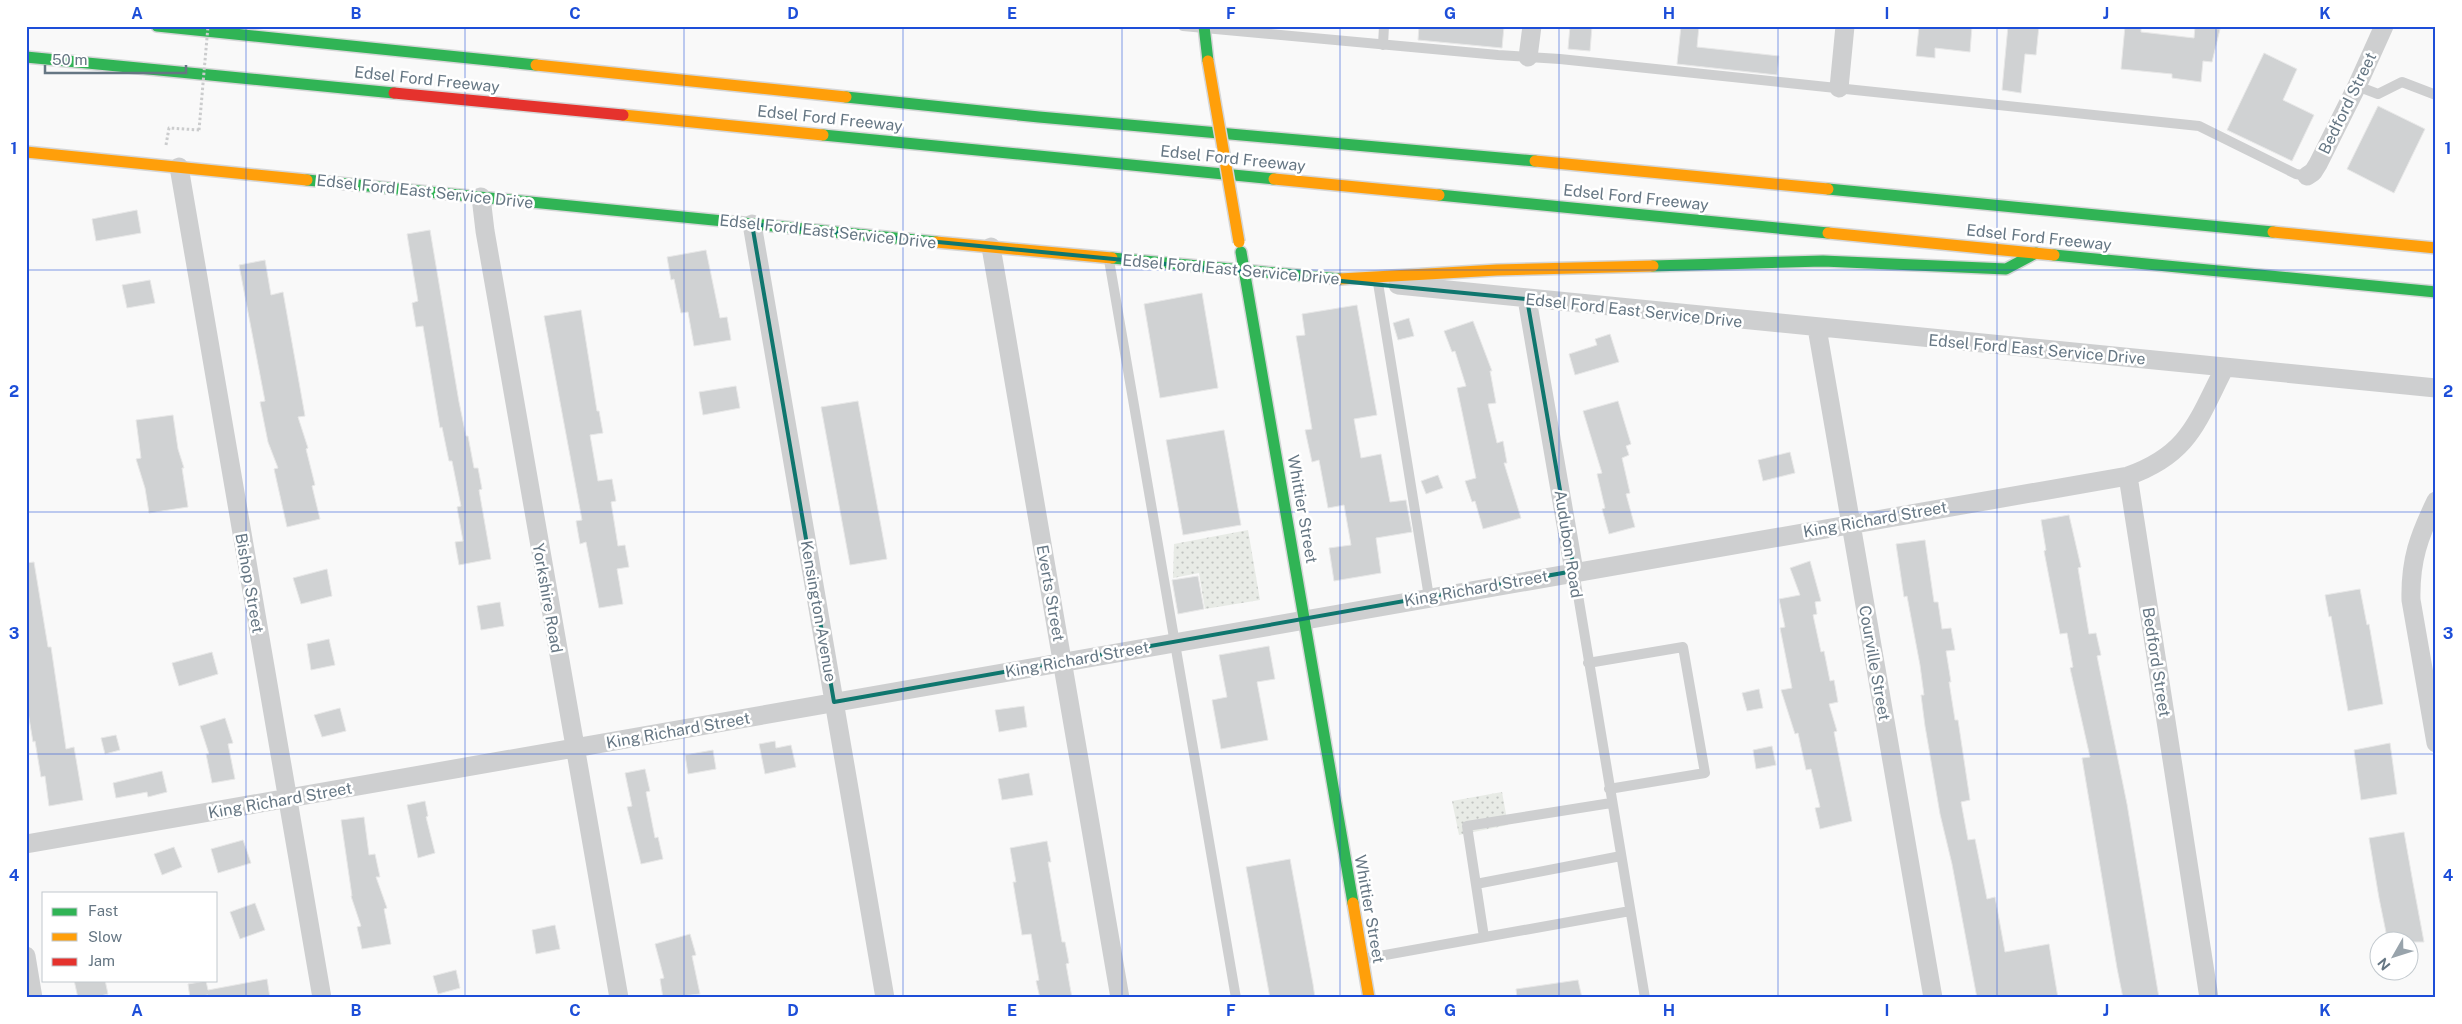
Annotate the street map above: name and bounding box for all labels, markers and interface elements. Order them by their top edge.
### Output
text: A [131,4,143,23]
text: B [351,4,362,23]
text: C [569,4,581,23]
text: D [787,4,799,23]
text: E [1007,4,1017,23]
text: F [1226,4,1236,23]
text: G [1444,4,1456,23]
text: H [1663,4,1675,23]
text: I [1885,4,1889,23]
text: J [2103,4,2109,23]
text: K [2319,4,2331,23]
scale bar [45,42,186,74]
street label: Bedford Street [2315,49,2380,157]
text: 50 m [52,51,87,68]
street label: Edsel Ford Freeway [353,62,501,97]
street label: Edsel Ford Freeway [756,101,904,136]
text: 1 [11,139,17,158]
text: 1 [2445,139,2451,158]
street label: Edsel Ford Freeway [1159,141,1307,176]
street label: Edsel Ford East Service Drive [316,171,534,212]
street label: Edsel Ford Freeway [1562,180,1710,215]
street label: Edsel Ford East Service Drive [719,211,937,252]
street label: Edsel Ford Freeway [1965,220,2113,255]
street label: Edsel Ford East Service Drive [1122,251,1340,288]
street label: Edsel Ford East Service Drive [1525,290,1743,331]
street label: Edsel Ford East Service Drive [1928,331,2146,368]
text: 2 [9,382,19,401]
text: 2 [2443,382,2453,401]
street label: Whittier Street [1284,453,1321,565]
street label: Audubon Road [1551,489,1586,599]
street label: King Richard Street [1802,497,1948,541]
street label: Bishop Street [231,532,268,635]
street label: Kensington Avenue [797,539,840,683]
street label: Yorkshire Road [529,542,567,654]
street label: Everts Street [1033,543,1068,643]
street label: King Richard Street [1403,566,1549,610]
street label: Courville Street [1855,604,1894,722]
street label: Bedford Street [2138,606,2175,718]
text: 3 [9,624,19,643]
text: 3 [2443,624,2453,643]
street label: King Richard Street [1004,637,1150,681]
street label: King Richard Street [605,708,751,752]
street label: King Richard Street [207,778,353,822]
street label: Whittier Street [1351,853,1388,965]
text: 4 [9,866,20,885]
text: 4 [2443,866,2454,885]
legend [42,892,218,982]
text: Fast [88,902,118,919]
text: Slow [88,928,123,945]
north arrow [2370,932,2420,982]
text: Jam [88,952,115,969]
text: N [2374,955,2394,973]
text: A [131,1001,143,1020]
text: B [351,1001,362,1020]
text: C [569,1001,581,1020]
text: D [787,1001,799,1020]
text: E [1007,1001,1017,1020]
text: F [1226,1001,1236,1020]
text: G [1444,1001,1456,1020]
text: H [1663,1001,1675,1020]
text: I [1885,1001,1889,1020]
text: J [2103,1001,2109,1020]
text: K [2319,1001,2331,1020]

